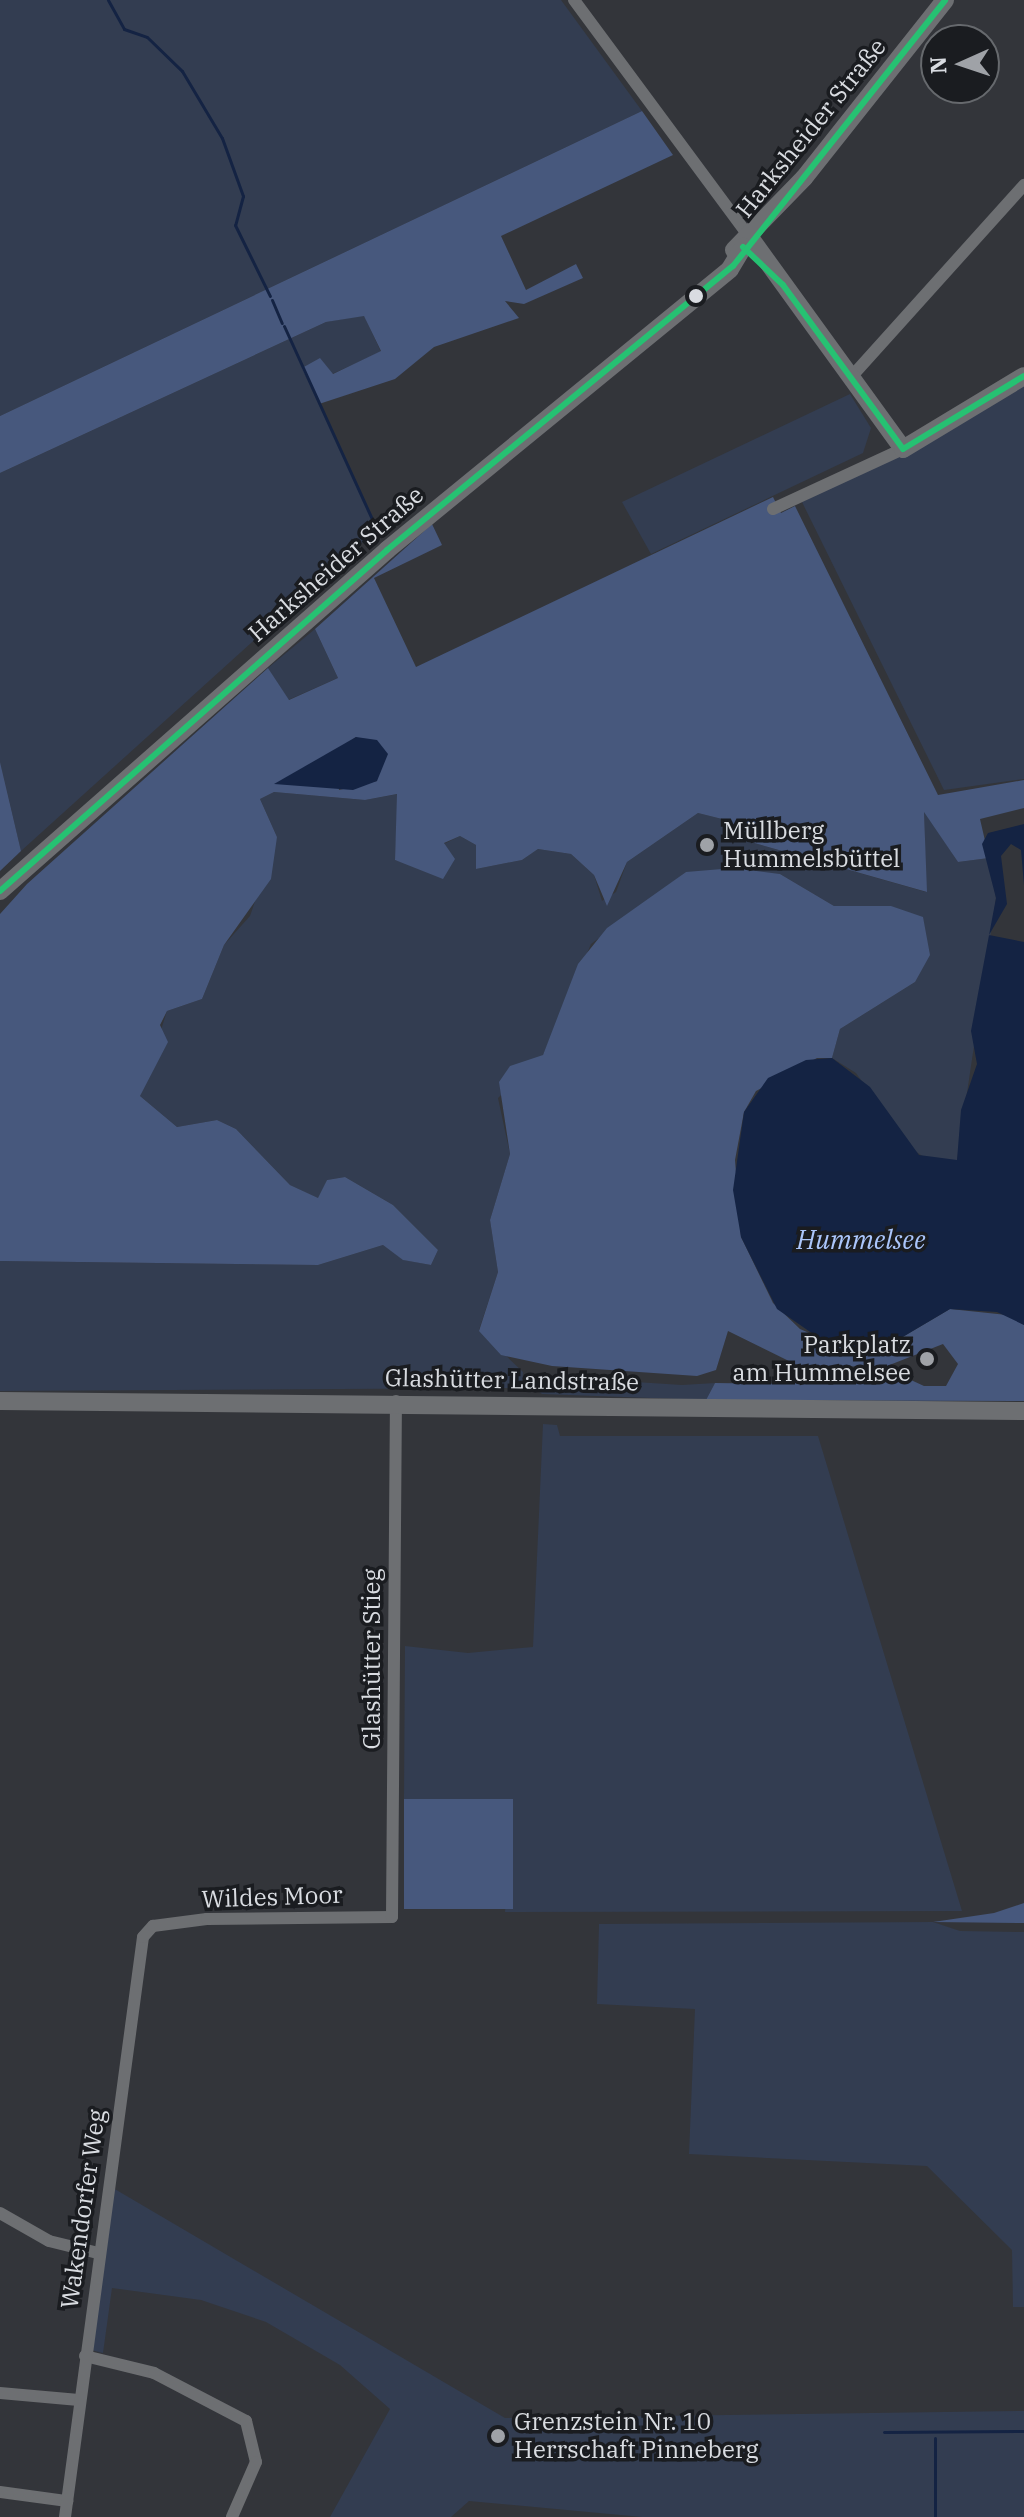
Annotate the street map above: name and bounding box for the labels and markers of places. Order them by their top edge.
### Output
unlabelled marker [688,288,704,304]
place label: Müllberg Hummelsbüttel [723,817,900,873]
marker: Müllberg Hummelsbüttel [698,836,716,854]
place label: Parkplatz am Hummelsee [732,1331,911,1387]
marker: Parkplatz am Hummelsee [918,1350,936,1368]
place label: Grenzstein Nr. 10 Herrschaft Pinneberg [514,2408,759,2464]
marker: Grenzstein Nr. 10 Herrschaft Pinneberg [489,2427,507,2445]

